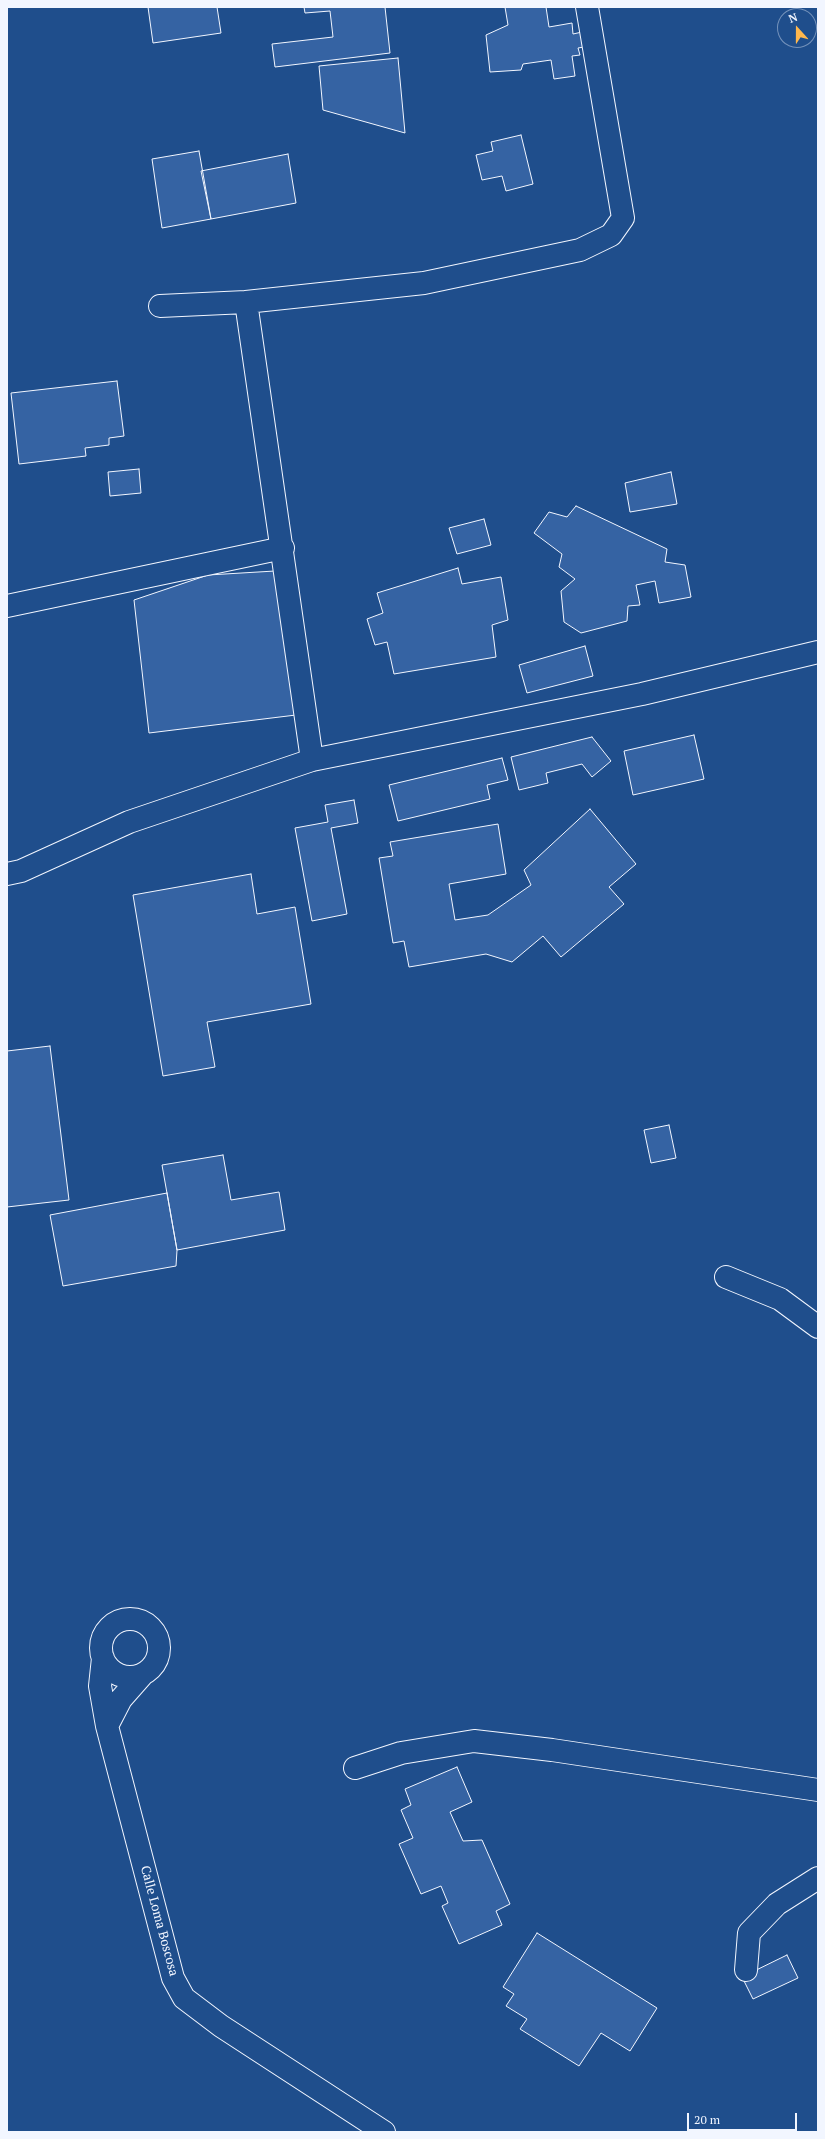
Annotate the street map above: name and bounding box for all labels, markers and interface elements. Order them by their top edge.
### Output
north arrow [777,8,817,48]
text: N [787,10,799,26]
street label: Calle Loma Boscosa [137,1864,181,1978]
scale bar [689,2105,799,2131]
text: 20 m [694,2112,720,2127]

